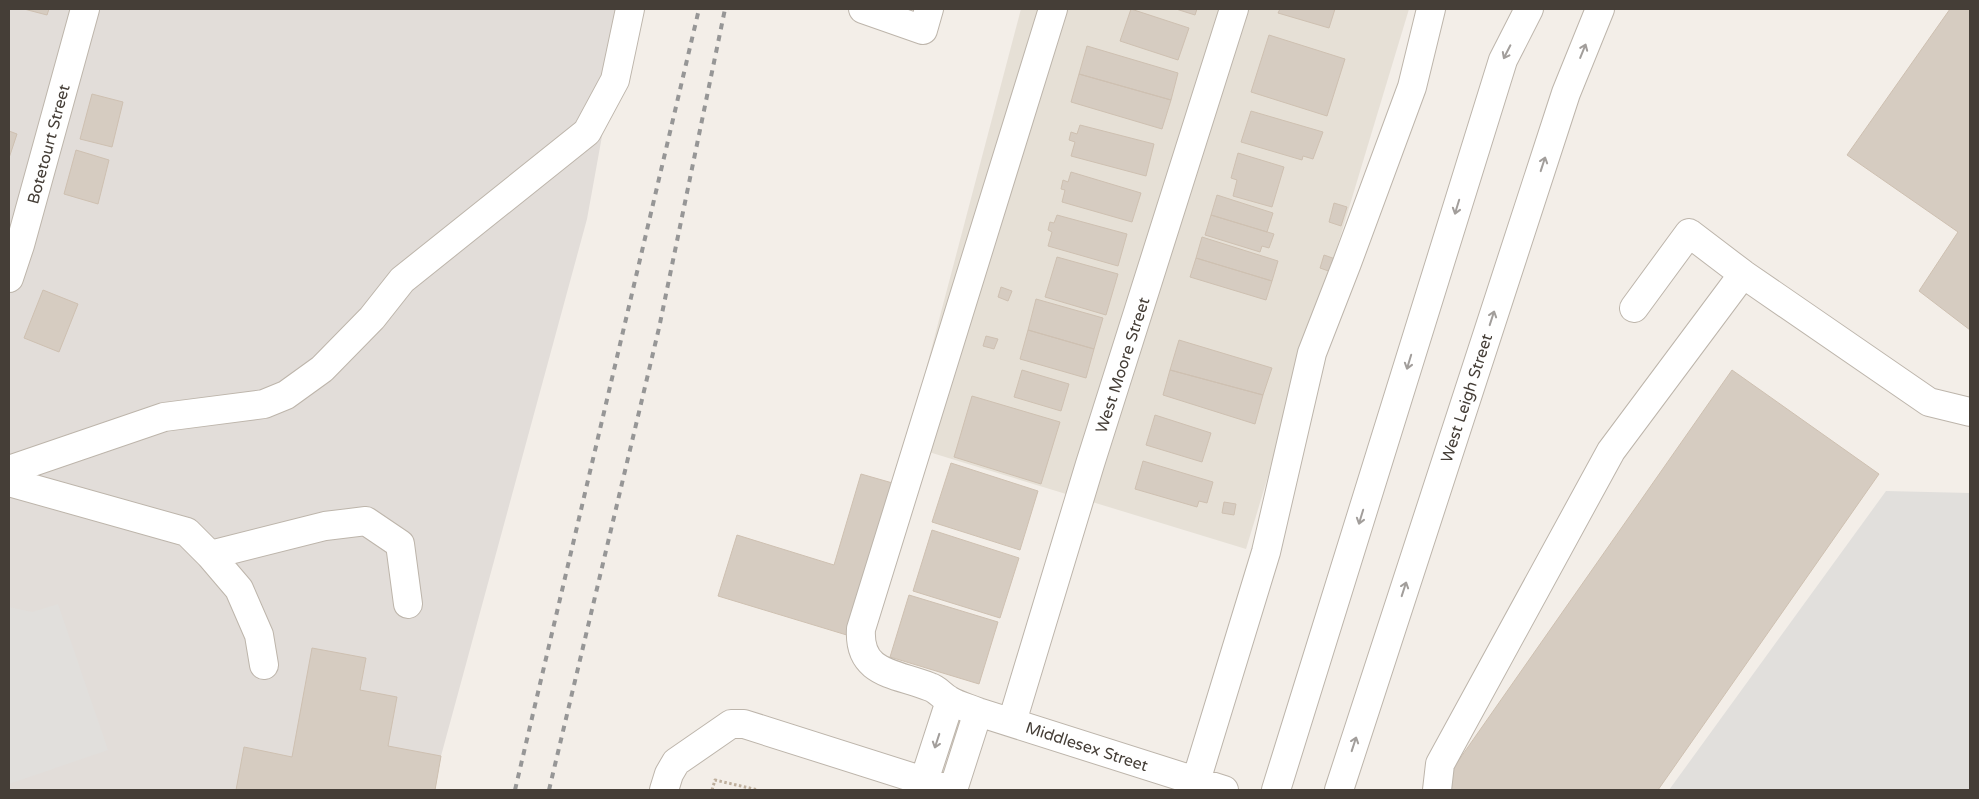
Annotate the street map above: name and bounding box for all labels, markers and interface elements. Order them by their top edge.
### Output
one-way arrow [1502,44,1511,59]
one-way arrow [1578,44,1588,59]
street label: Botetourt Street [23,82,75,206]
one-way arrow [1538,156,1548,172]
one-way arrow [1452,198,1462,214]
street label: West Moore Street [1092,295,1154,436]
one-way arrow [1488,311,1498,327]
street label: West Leigh Street [1437,331,1497,465]
one-way arrow [1404,353,1413,369]
one-way arrow [1355,509,1365,525]
one-way arrow [1400,582,1410,598]
street label: Middlesex Street [1023,718,1151,776]
one-way arrow [931,733,941,749]
one-way arrow [1350,737,1359,752]

